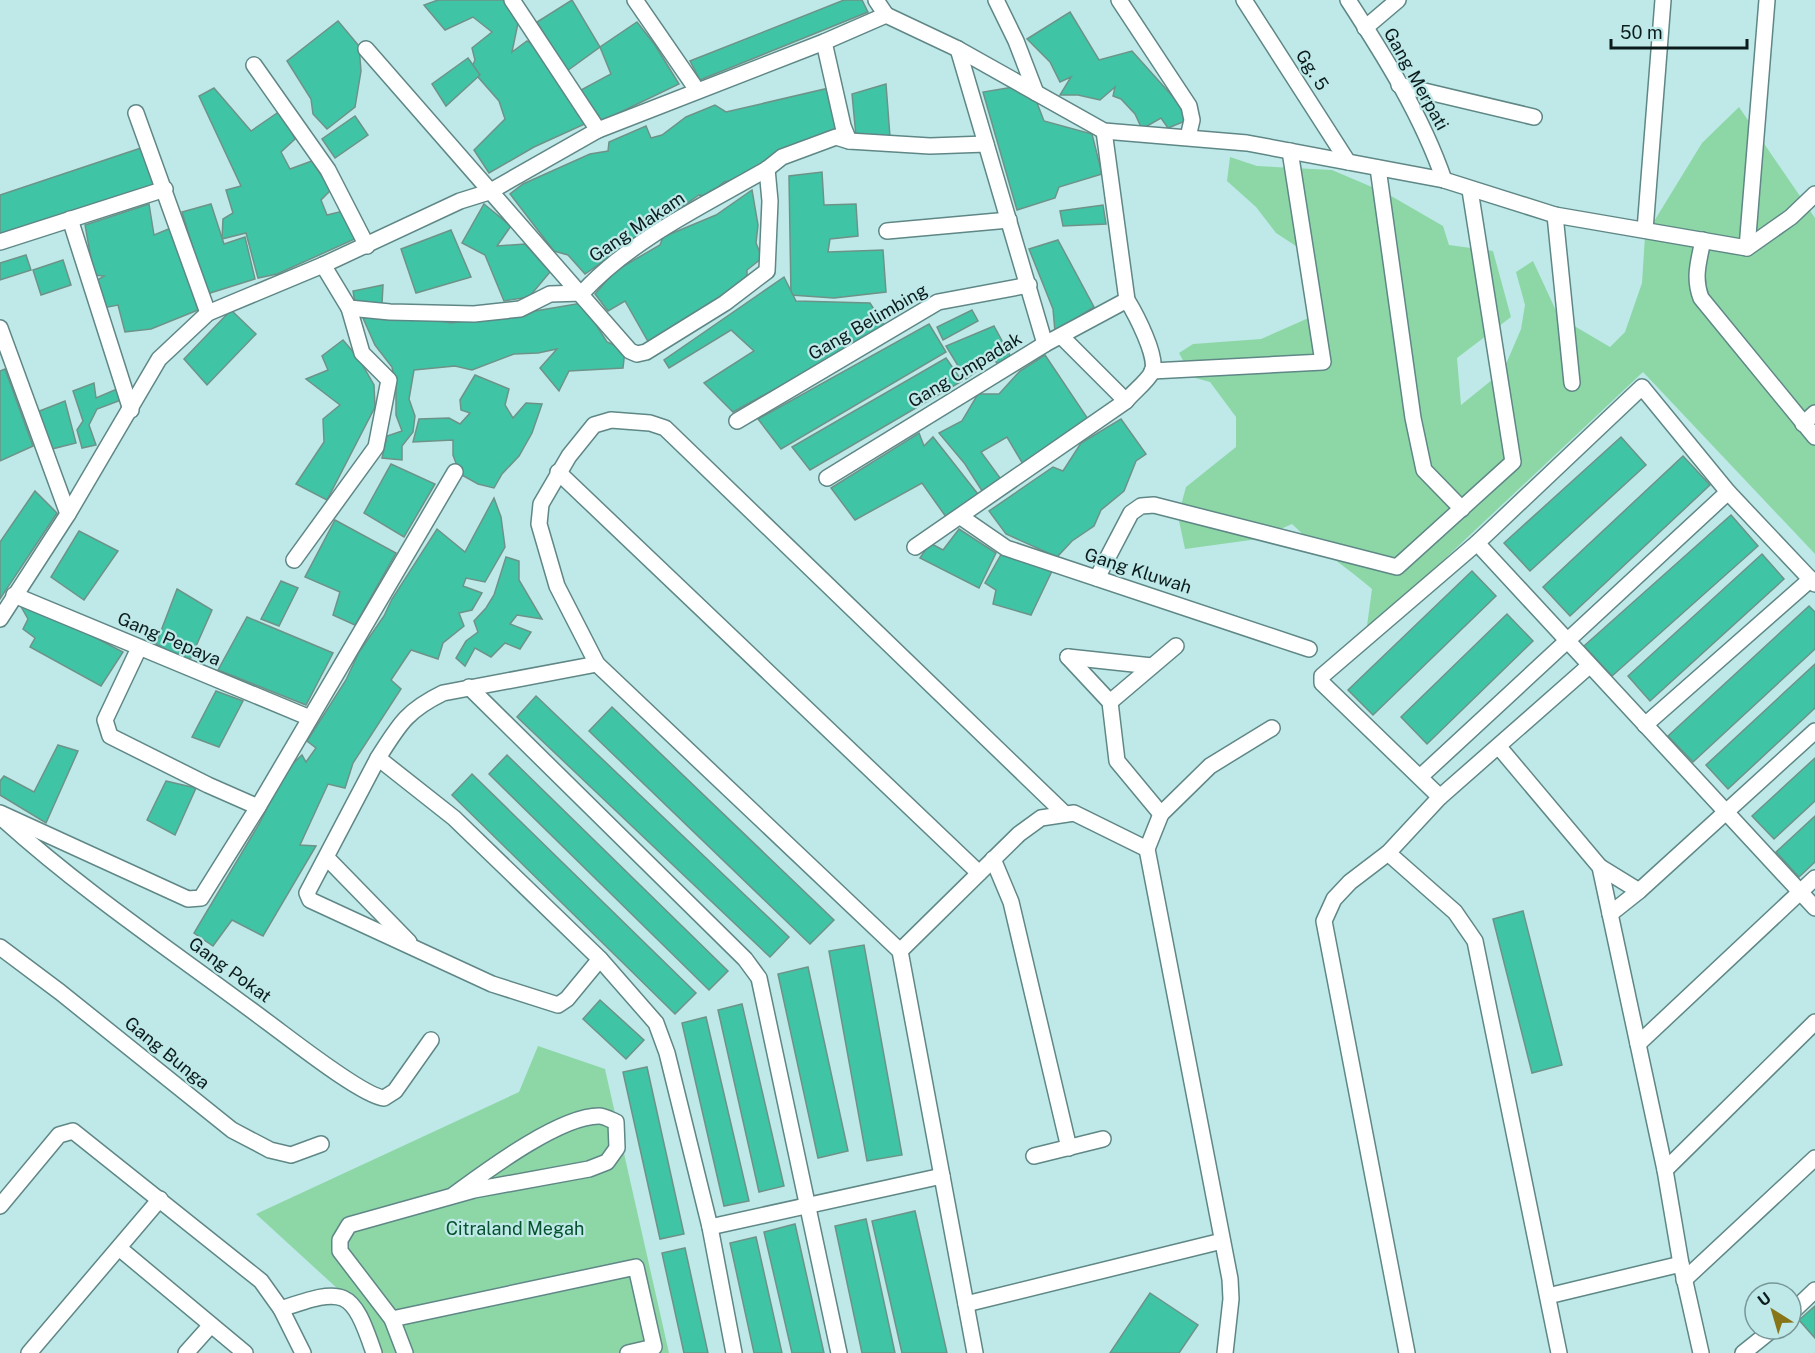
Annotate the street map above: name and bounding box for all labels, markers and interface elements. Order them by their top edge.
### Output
scale bar [1611,12,1748,50]
text: 50 m [1620,22,1663,43]
street label: Gang Merpati [1380,24,1453,134]
street label: Gg. 5 [1292,45,1333,94]
street label: Gang Makam [585,187,688,266]
street label: Gang Belimbing [805,279,931,364]
street label: Gang Cmpadak [904,327,1025,412]
street label: Gang Kluwah [1082,543,1194,598]
street label: Gang Pepaya [114,607,224,670]
street label: Gang Pokat [185,933,276,1007]
street label: Gang Bunga [121,1012,214,1093]
park label: Citraland Megah [446,1218,584,1239]
north arrow [1743,1281,1803,1341]
text: U [1754,1288,1775,1310]

